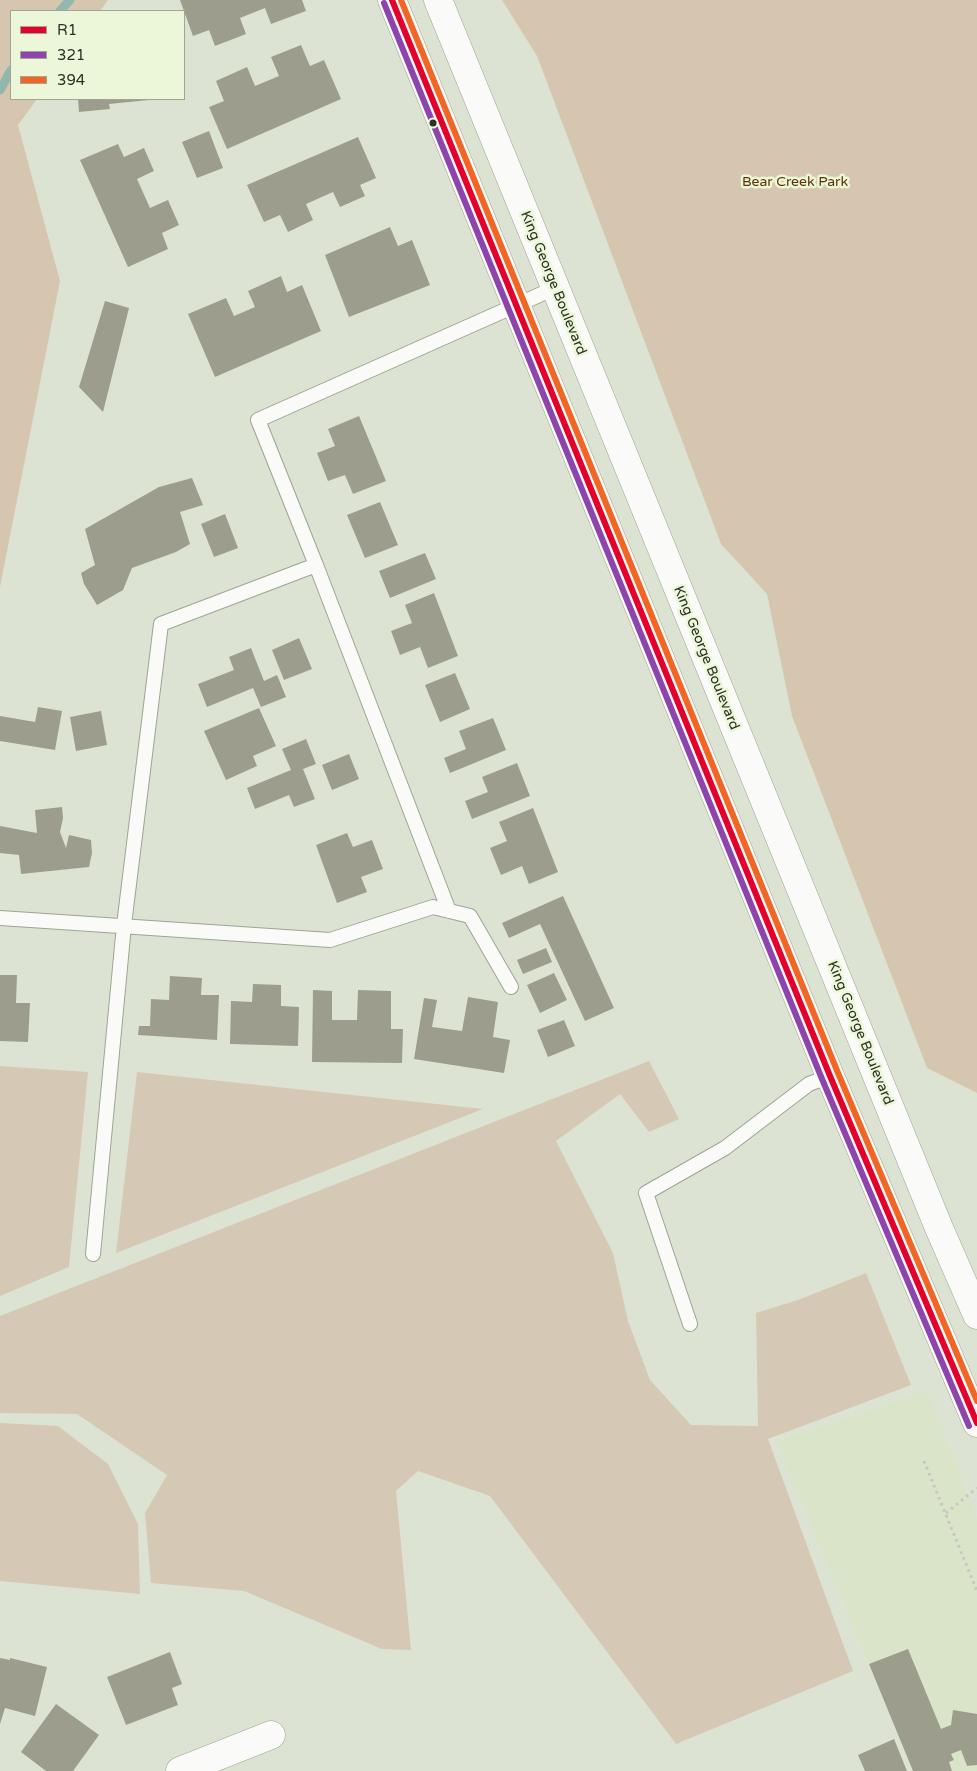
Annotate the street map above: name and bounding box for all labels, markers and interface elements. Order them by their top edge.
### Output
legend [10,10,185,100]
text: R1 [57,21,77,39]
text: 321 [57,46,85,64]
text: 394 [57,71,85,89]
unlabelled marker [428,118,438,128]
park label: Bear Creek Park [742,174,848,190]
street label: King George Boulevard [516,209,590,357]
street label: King George Boulevard [669,584,743,732]
street label: King George Boulevard [823,959,897,1107]

